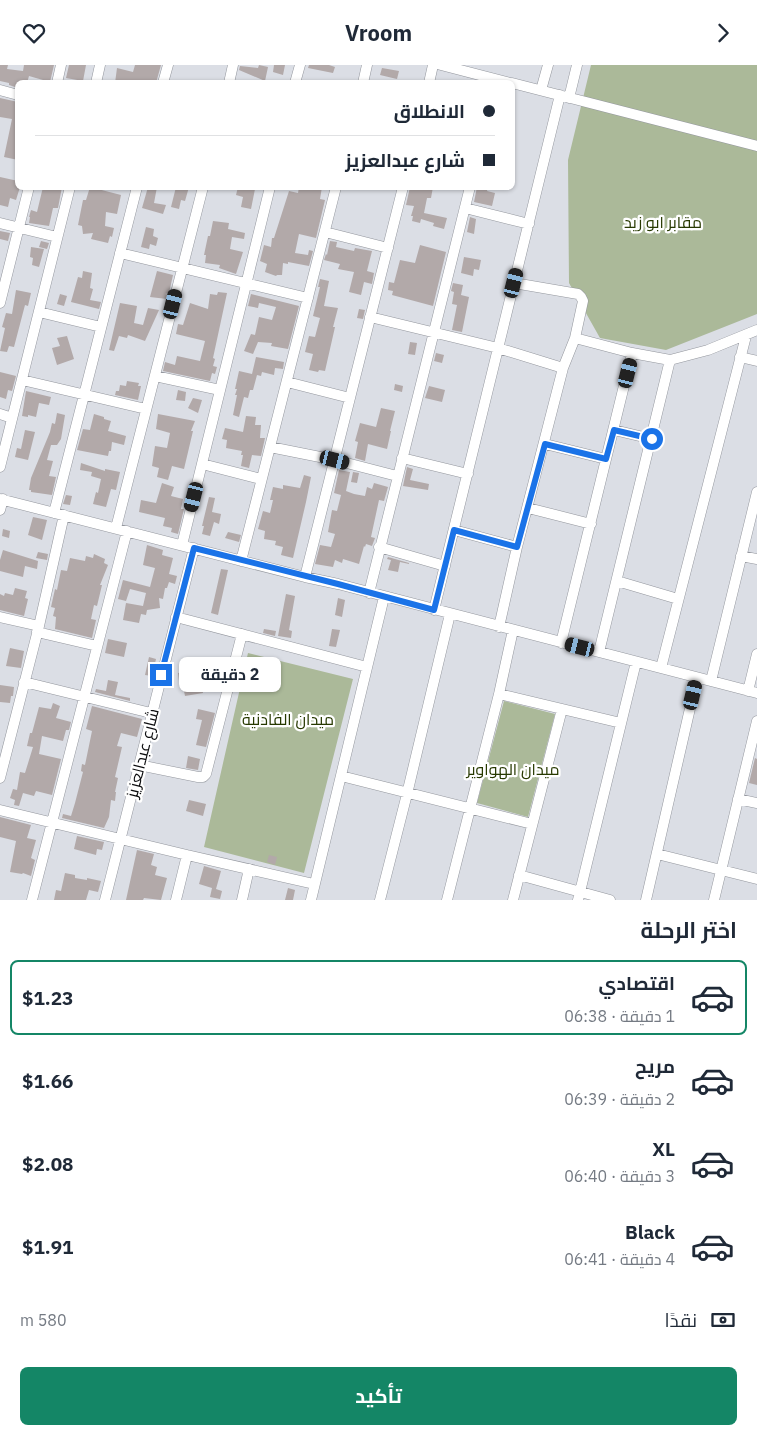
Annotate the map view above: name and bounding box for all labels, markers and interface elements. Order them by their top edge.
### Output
text: Vroom [345,18,412,47]
icon: heart [20,19,48,47]
icon: forward [709,19,737,47]
text: الانطلاق [394,99,465,123]
text: شارع عبدالعزيز [345,148,465,172]
park label: مقابر ابو زيد [624,212,702,232]
car [503,267,524,299]
car [162,288,183,320]
car [617,357,638,389]
route start [641,428,663,450]
car [318,449,351,471]
car [183,481,204,513]
car [563,636,596,658]
callout: 2 دقيقة [178,657,281,693]
route end [150,664,172,686]
text: 2 دقيقة [201,664,259,684]
car [682,679,703,711]
street label: شارع عبدالعزيز [121,706,165,801]
park label: ميدان الفادنية [242,709,334,730]
park label: ميدان الهواوير [466,759,559,780]
text: اختر الرحلة [640,915,737,944]
text: اقتصادي [599,971,675,995]
icon: car [690,975,735,1020]
text: $1.23 [22,986,74,1010]
text: 1 دقيقة · 06:38 [564,1006,675,1026]
text: مريح [635,1054,675,1078]
icon: car [690,1058,735,1103]
text: $1.66 [22,1069,74,1093]
text: 2 دقيقة · 06:39 [564,1089,675,1109]
text: XL [652,1137,675,1161]
icon: car [690,1141,735,1186]
text: $2.08 [22,1152,74,1176]
text: 3 دقيقة · 06:40 [564,1166,675,1186]
text: Black [625,1220,675,1244]
icon: car [690,1224,735,1269]
text: $1.91 [22,1235,74,1259]
text: 4 دقيقة · 06:41 [564,1249,675,1269]
icon: cash [709,1306,737,1334]
text: نقدًا [665,1308,697,1332]
text: 580 m [20,1310,67,1330]
button: تأكيد [20,1367,737,1425]

